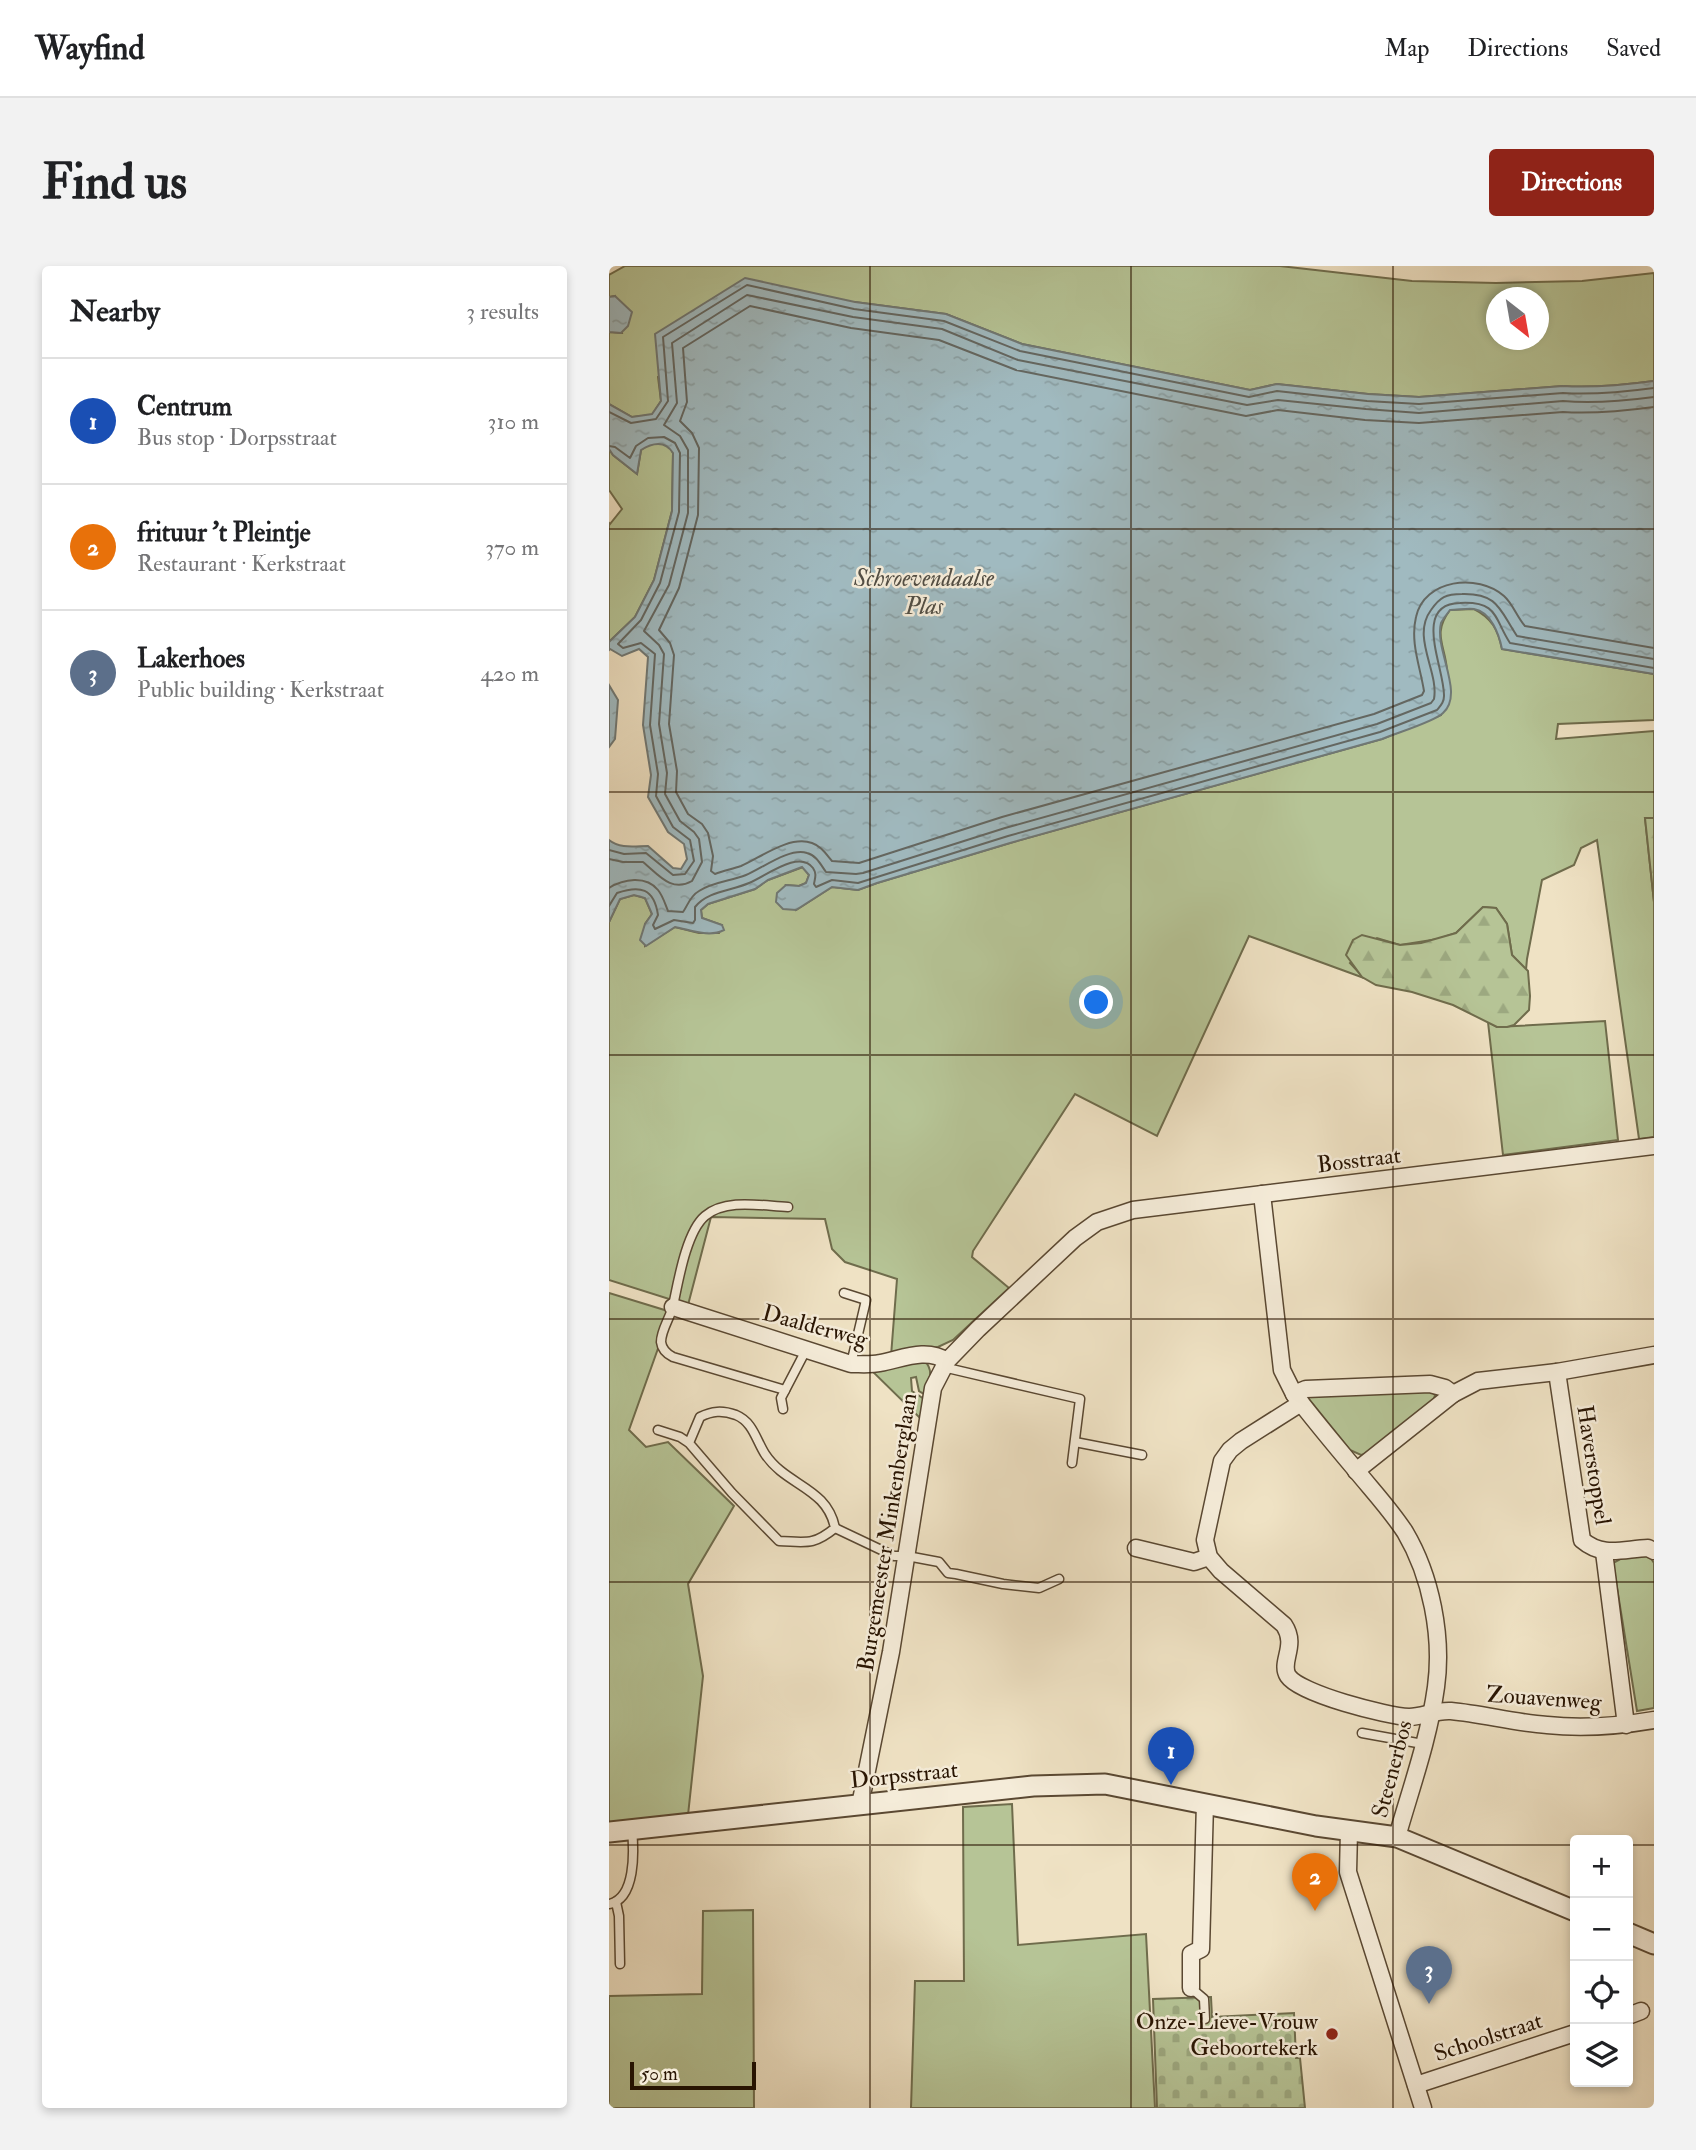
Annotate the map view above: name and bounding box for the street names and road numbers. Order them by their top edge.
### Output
street label: Bosstraat [1315,1140,1403,1180]
street label: Daalderweg [759,1298,872,1354]
street label: Burgemeester Minkenberglaan [851,1391,923,1673]
street label: Haverstoppel [1569,1403,1618,1527]
street label: Zouavenweg [1486,1680,1603,1717]
street label: Steenerbos [1365,1717,1419,1821]
street label: Dorpsstraat [849,1755,959,1796]
street label: Schoolstraat [1430,2006,1546,2068]

